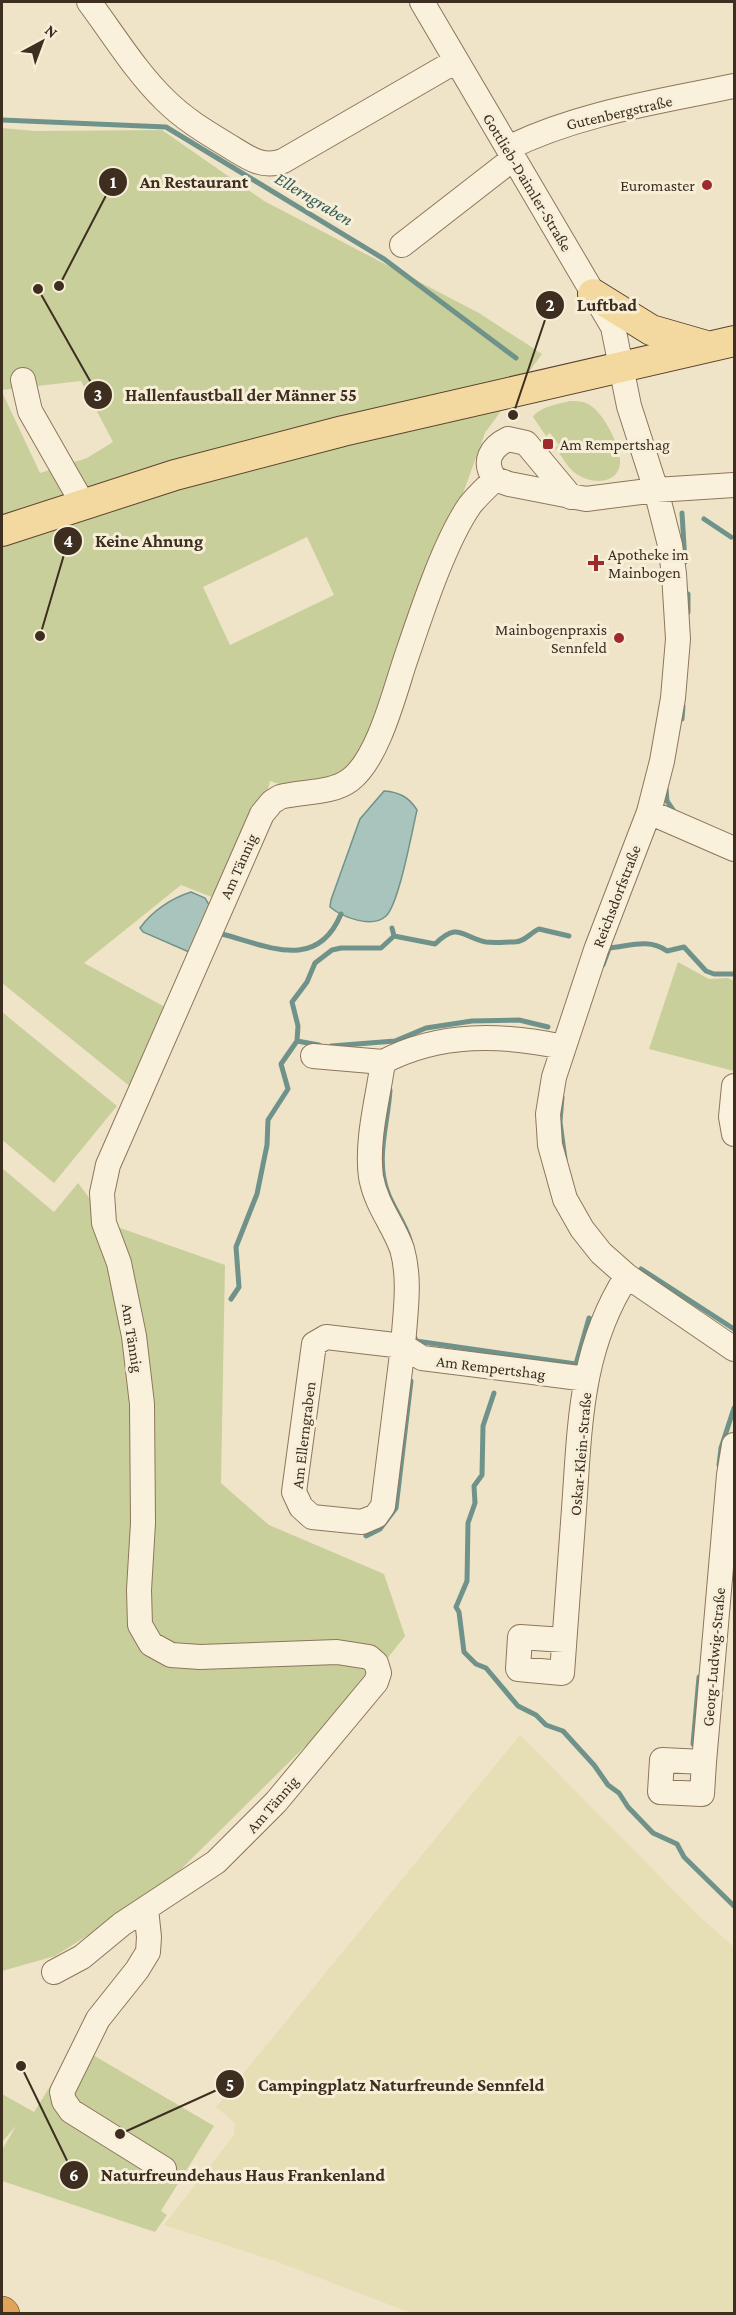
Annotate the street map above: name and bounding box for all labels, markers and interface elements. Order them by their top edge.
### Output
north arrow [12,12,72,72]
text: N [42,21,61,41]
street label: Gutenbergstraße [565,92,674,134]
street label: Gottlieb-Daimler-Straße [480,110,575,254]
callout: An Restaurant [98,164,261,200]
water label: Ellerngraben [272,168,356,230]
text: 1 [110,172,117,192]
text: An Restaurant [139,172,249,192]
place label: Euromaster [620,177,695,194]
marker: Euromaster [700,178,714,192]
callout: Luftbad [535,287,649,323]
text: 2 [545,295,555,315]
text: Luftbad [577,295,637,315]
callout: Hallenfaustball der Männer 55 [83,377,369,413]
text: 3 [94,385,102,405]
text: Hallenfaustball der Männer 55 [125,385,357,405]
place label: Am Rempertshag [560,436,670,454]
marker: Am Rempertshag [541,437,555,451]
callout: Keine Ahnung [53,523,215,559]
text: 4 [63,531,73,551]
text: Keine Ahnung [95,531,203,551]
place label: Apotheke im Mainbogen [608,546,689,582]
marker: Apotheke im Mainbogen [589,556,603,570]
place label: Mainbogenpraxis Sennfeld [495,621,608,656]
marker: Mainbogenpraxis Sennfeld [612,631,626,645]
street label: Am Tännig [217,831,261,902]
street label: Reichsdorfstraße [589,843,644,950]
street label: Am Tännig [118,1302,146,1374]
street label: Am Rempertshag [435,1352,547,1384]
street label: Am Ellerngraben [288,1380,320,1490]
street label: Oskar-Klein-Straße [567,1392,594,1517]
street label: Georg-Ludwig-Straße [699,1587,729,1727]
street label: Am Tännig [243,1772,303,1837]
callout: Campingplatz Naturfreunde Sennfeld [215,2066,556,2102]
text: 5 [226,2075,234,2095]
text: Campingplatz Naturfreunde Sennfeld [258,2075,544,2095]
callout: Naturfreundehaus Haus Frankenland [59,2157,397,2193]
text: 6 [69,2165,79,2185]
text: Naturfreundehaus Haus Frankenland [101,2165,385,2185]

